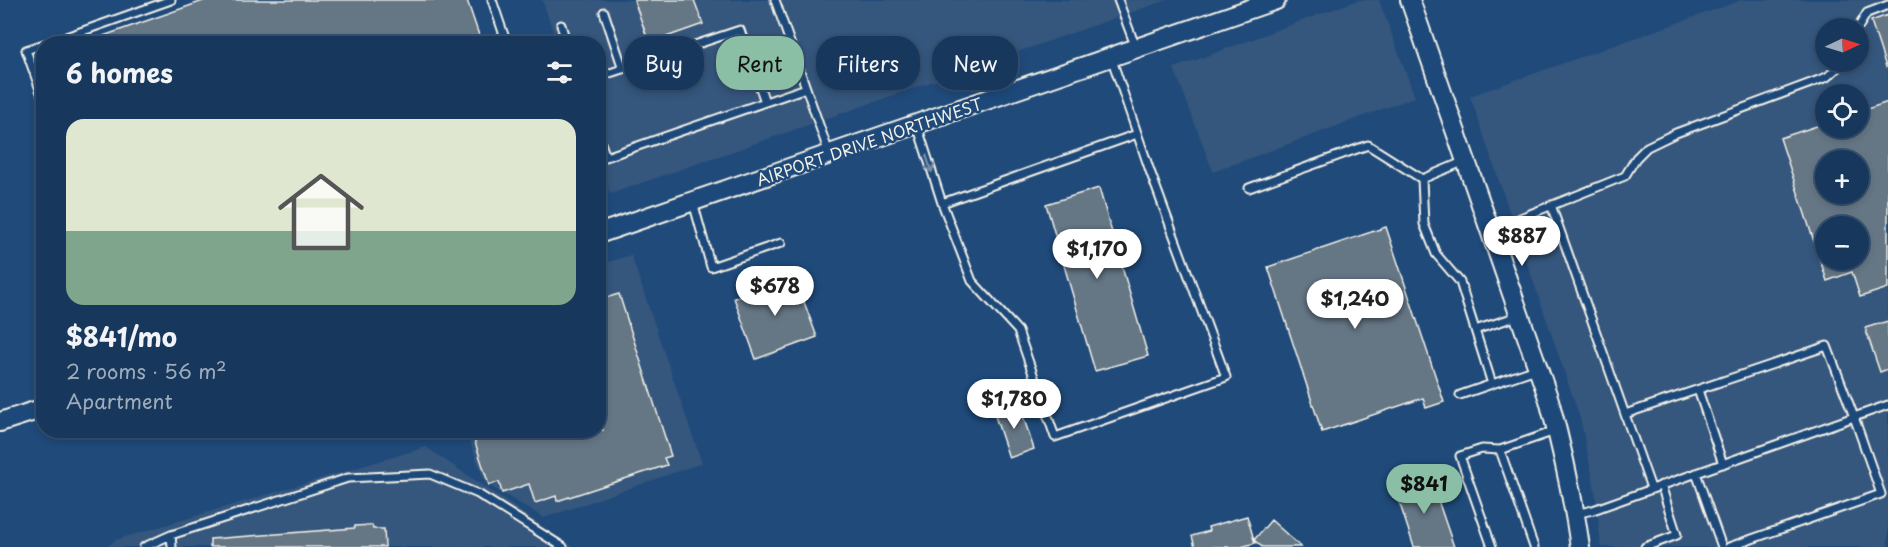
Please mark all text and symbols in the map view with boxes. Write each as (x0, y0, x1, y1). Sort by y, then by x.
north arrow (1815, 18, 1869, 72)
map controls (1815, 18, 1869, 270)
chip: Buy (624, 36, 704, 90)
chip: Rent (716, 36, 804, 90)
chip: Filters (816, 36, 920, 90)
chip: New (932, 36, 1018, 90)
text: 6 homes (66, 53, 173, 92)
icon: filters (543, 56, 576, 89)
button: locate (1815, 84, 1869, 138)
street label: AIRPORT DRIVE NORTHWEST (753, 91, 985, 191)
button: + (1815, 150, 1869, 204)
one-way arrow (925, 154, 936, 173)
icon: home (267, 158, 375, 266)
pin: $887 (1486, 216, 1558, 267)
button: − (1815, 216, 1869, 270)
text: $887 (1497, 220, 1547, 250)
pin: $1,170 (1048, 229, 1146, 280)
text: $1,170 (1067, 233, 1128, 263)
pin: $678 (739, 266, 811, 317)
text: $678 (750, 270, 800, 300)
pin: $1,240 (1306, 279, 1404, 330)
text: $1,240 (1321, 283, 1389, 313)
text: $841/mo (66, 317, 177, 356)
text: 2 rooms · 56 m² (66, 356, 227, 386)
pin: $1,780 (965, 379, 1063, 430)
text: $1,780 (981, 383, 1047, 413)
text: Apartment (66, 386, 173, 416)
pin: $841 (1388, 464, 1460, 515)
text: $841 (1400, 468, 1448, 498)

